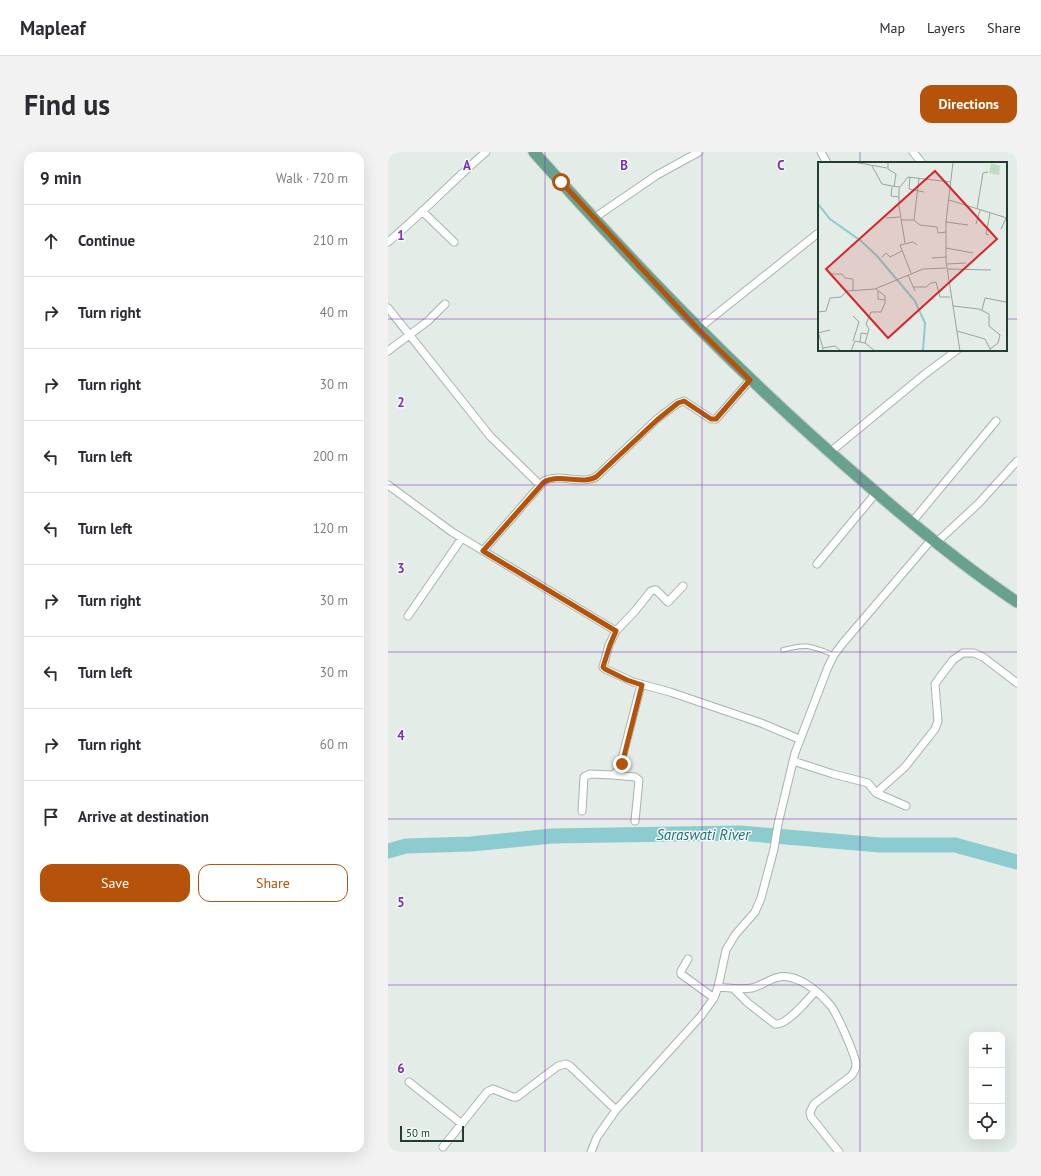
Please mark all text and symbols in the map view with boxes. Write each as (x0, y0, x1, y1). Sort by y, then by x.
text: Mapleaf (20, 16, 86, 40)
text: Map (879, 19, 905, 37)
text: Layers (927, 19, 965, 37)
text: Share (987, 19, 1021, 37)
button: Directions (920, 85, 1017, 123)
text: Find us (24, 86, 110, 123)
text: A (463, 157, 471, 174)
text: B (620, 157, 628, 174)
text: C (777, 157, 785, 174)
inset map (818, 162, 1007, 351)
text: 9 min (40, 167, 81, 189)
text: Walk · 720 m (276, 170, 348, 187)
route start (552, 173, 570, 191)
text: 1 (397, 227, 405, 244)
icon: ahead (40, 230, 62, 252)
text: Continue (78, 231, 135, 250)
text: 210 m (313, 232, 348, 249)
icon: right (40, 302, 62, 324)
text: Turn right (78, 303, 141, 322)
text: 40 m (320, 304, 348, 321)
icon: right (40, 374, 62, 396)
text: Turn right (78, 375, 141, 394)
text: 30 m (320, 376, 348, 393)
text: 2 (397, 394, 405, 411)
icon: left (40, 446, 62, 468)
text: Turn left (78, 447, 132, 466)
text: 200 m (313, 448, 348, 465)
icon: left (40, 518, 62, 540)
text: Turn left (78, 519, 132, 538)
text: 120 m (313, 520, 348, 537)
text: 3 (397, 560, 405, 577)
icon: right (40, 590, 62, 612)
text: Turn right (78, 591, 141, 610)
text: 30 m (320, 592, 348, 609)
icon: left (40, 662, 62, 684)
text: Turn left (78, 663, 132, 682)
text: 30 m (320, 664, 348, 681)
text: 4 (397, 727, 405, 744)
icon: right (40, 734, 62, 756)
text: Turn right (78, 735, 141, 754)
text: 60 m (320, 736, 348, 753)
route end (613, 755, 631, 773)
icon: arrive (40, 806, 62, 828)
text: Arrive at destination (78, 807, 209, 826)
water label: Saraswati River (656, 825, 751, 844)
button: Save (40, 864, 190, 902)
button: Share (198, 864, 348, 902)
text: 5 (397, 894, 405, 911)
map controls (969, 1032, 1005, 1140)
button: + (969, 1032, 1005, 1068)
text: 6 (397, 1060, 405, 1077)
button: − (969, 1068, 1005, 1104)
button: locate (969, 1104, 1005, 1140)
scale bar (400, 1124, 464, 1143)
text: 50 m (406, 1126, 430, 1140)

